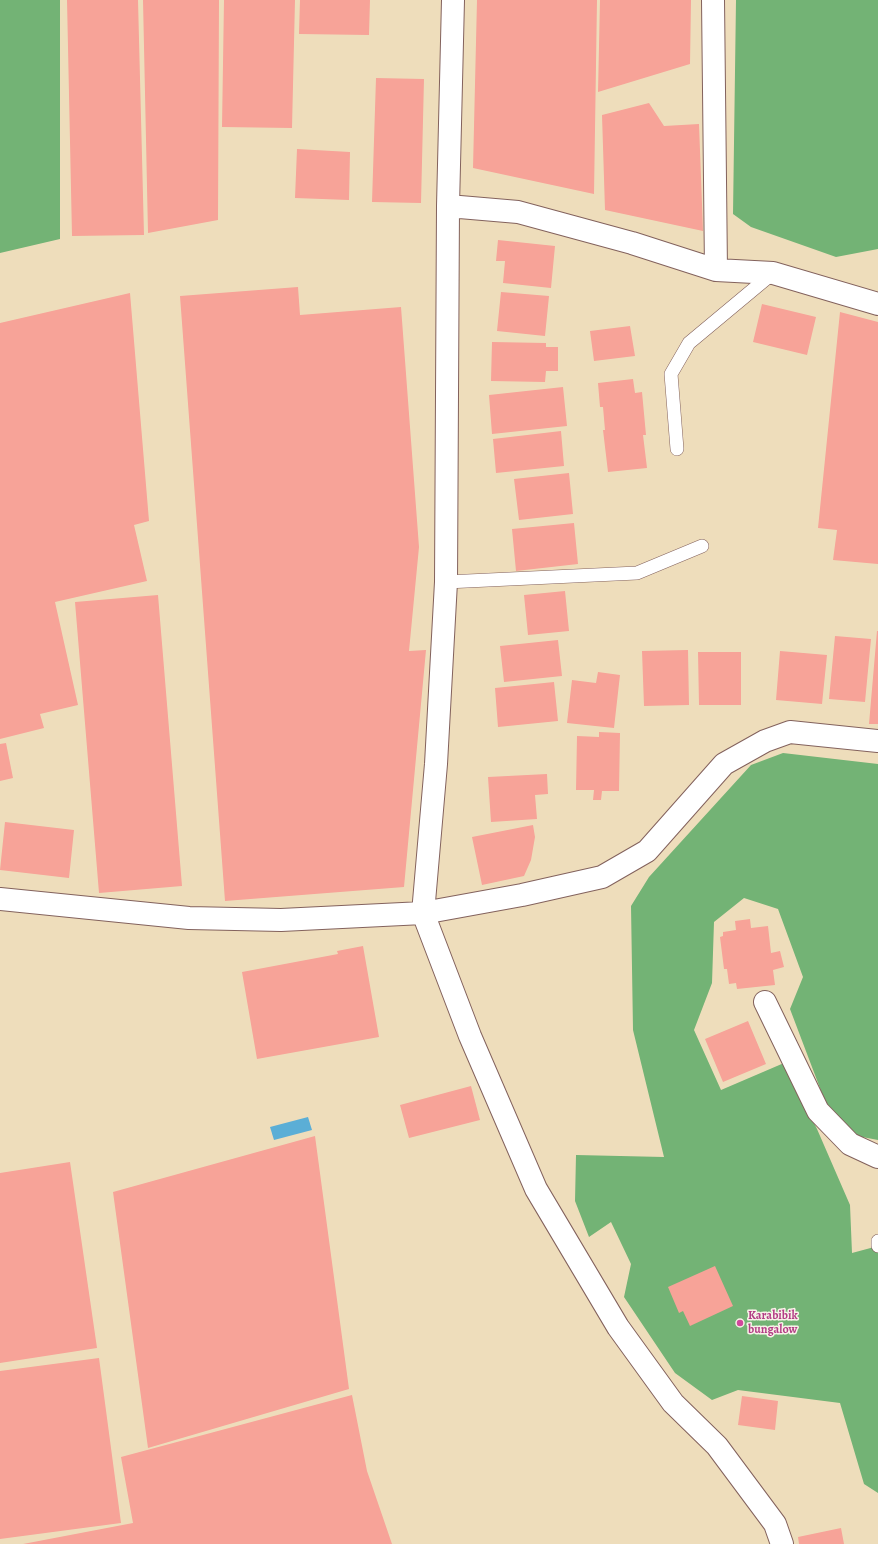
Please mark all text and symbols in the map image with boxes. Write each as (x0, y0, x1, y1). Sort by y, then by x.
place label: Karabibik bungalow (748, 1309, 798, 1337)
marker: Karabibik bungalow (735, 1318, 745, 1328)

